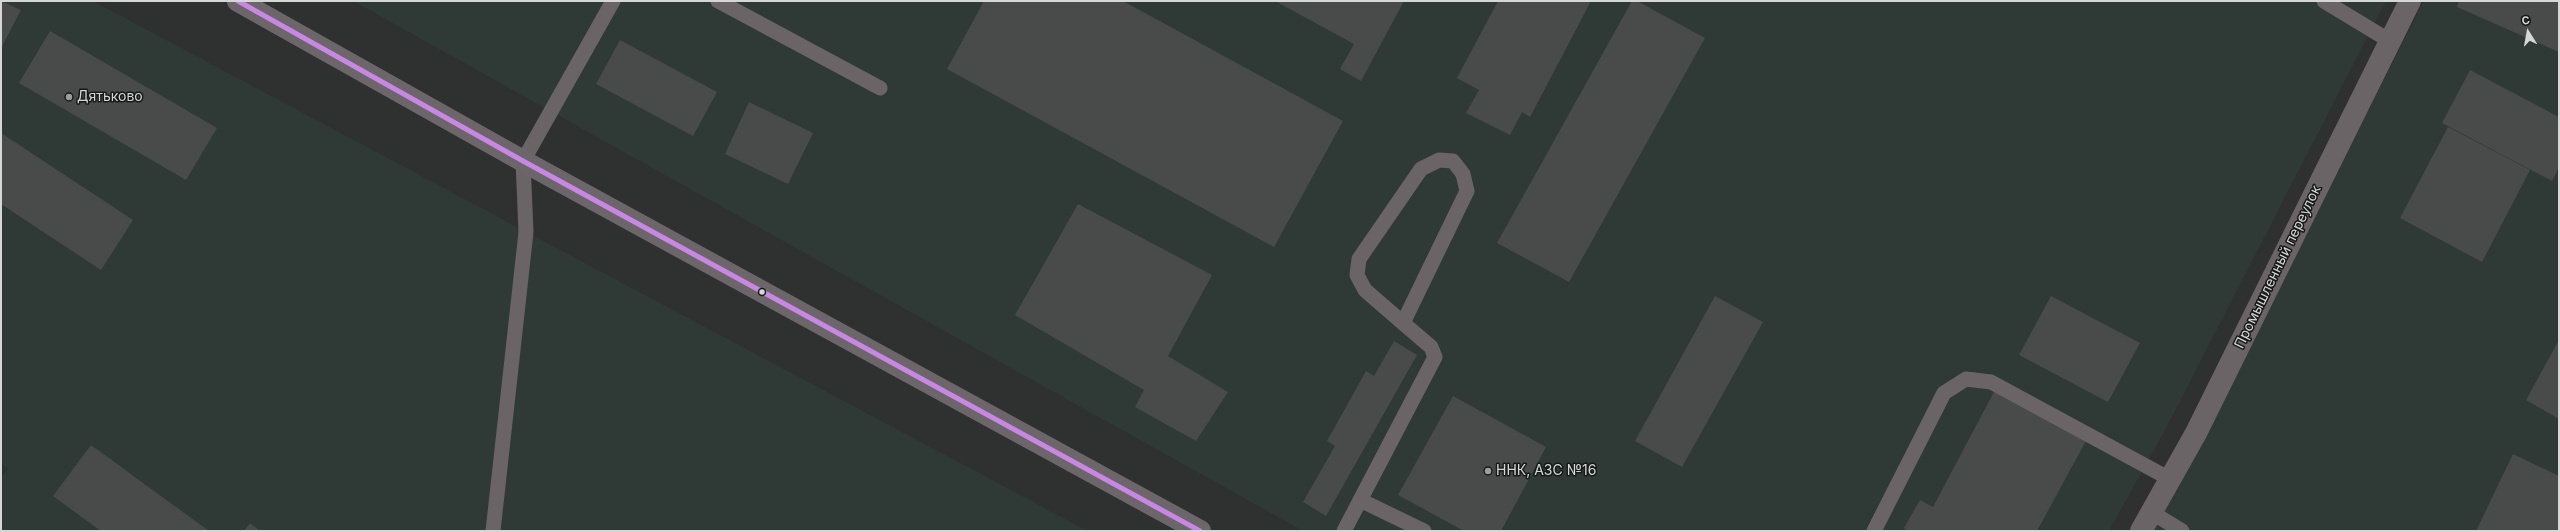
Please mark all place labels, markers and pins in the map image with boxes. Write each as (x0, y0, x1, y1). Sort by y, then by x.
place label: Дятьково (77, 89, 143, 105)
marker: Дятьково (64, 92, 74, 102)
unlabelled marker (757, 287, 767, 297)
place label: ННК, АЗС №16 (1496, 463, 1596, 479)
marker: ННК, АЗС №16 (1483, 466, 1493, 476)

